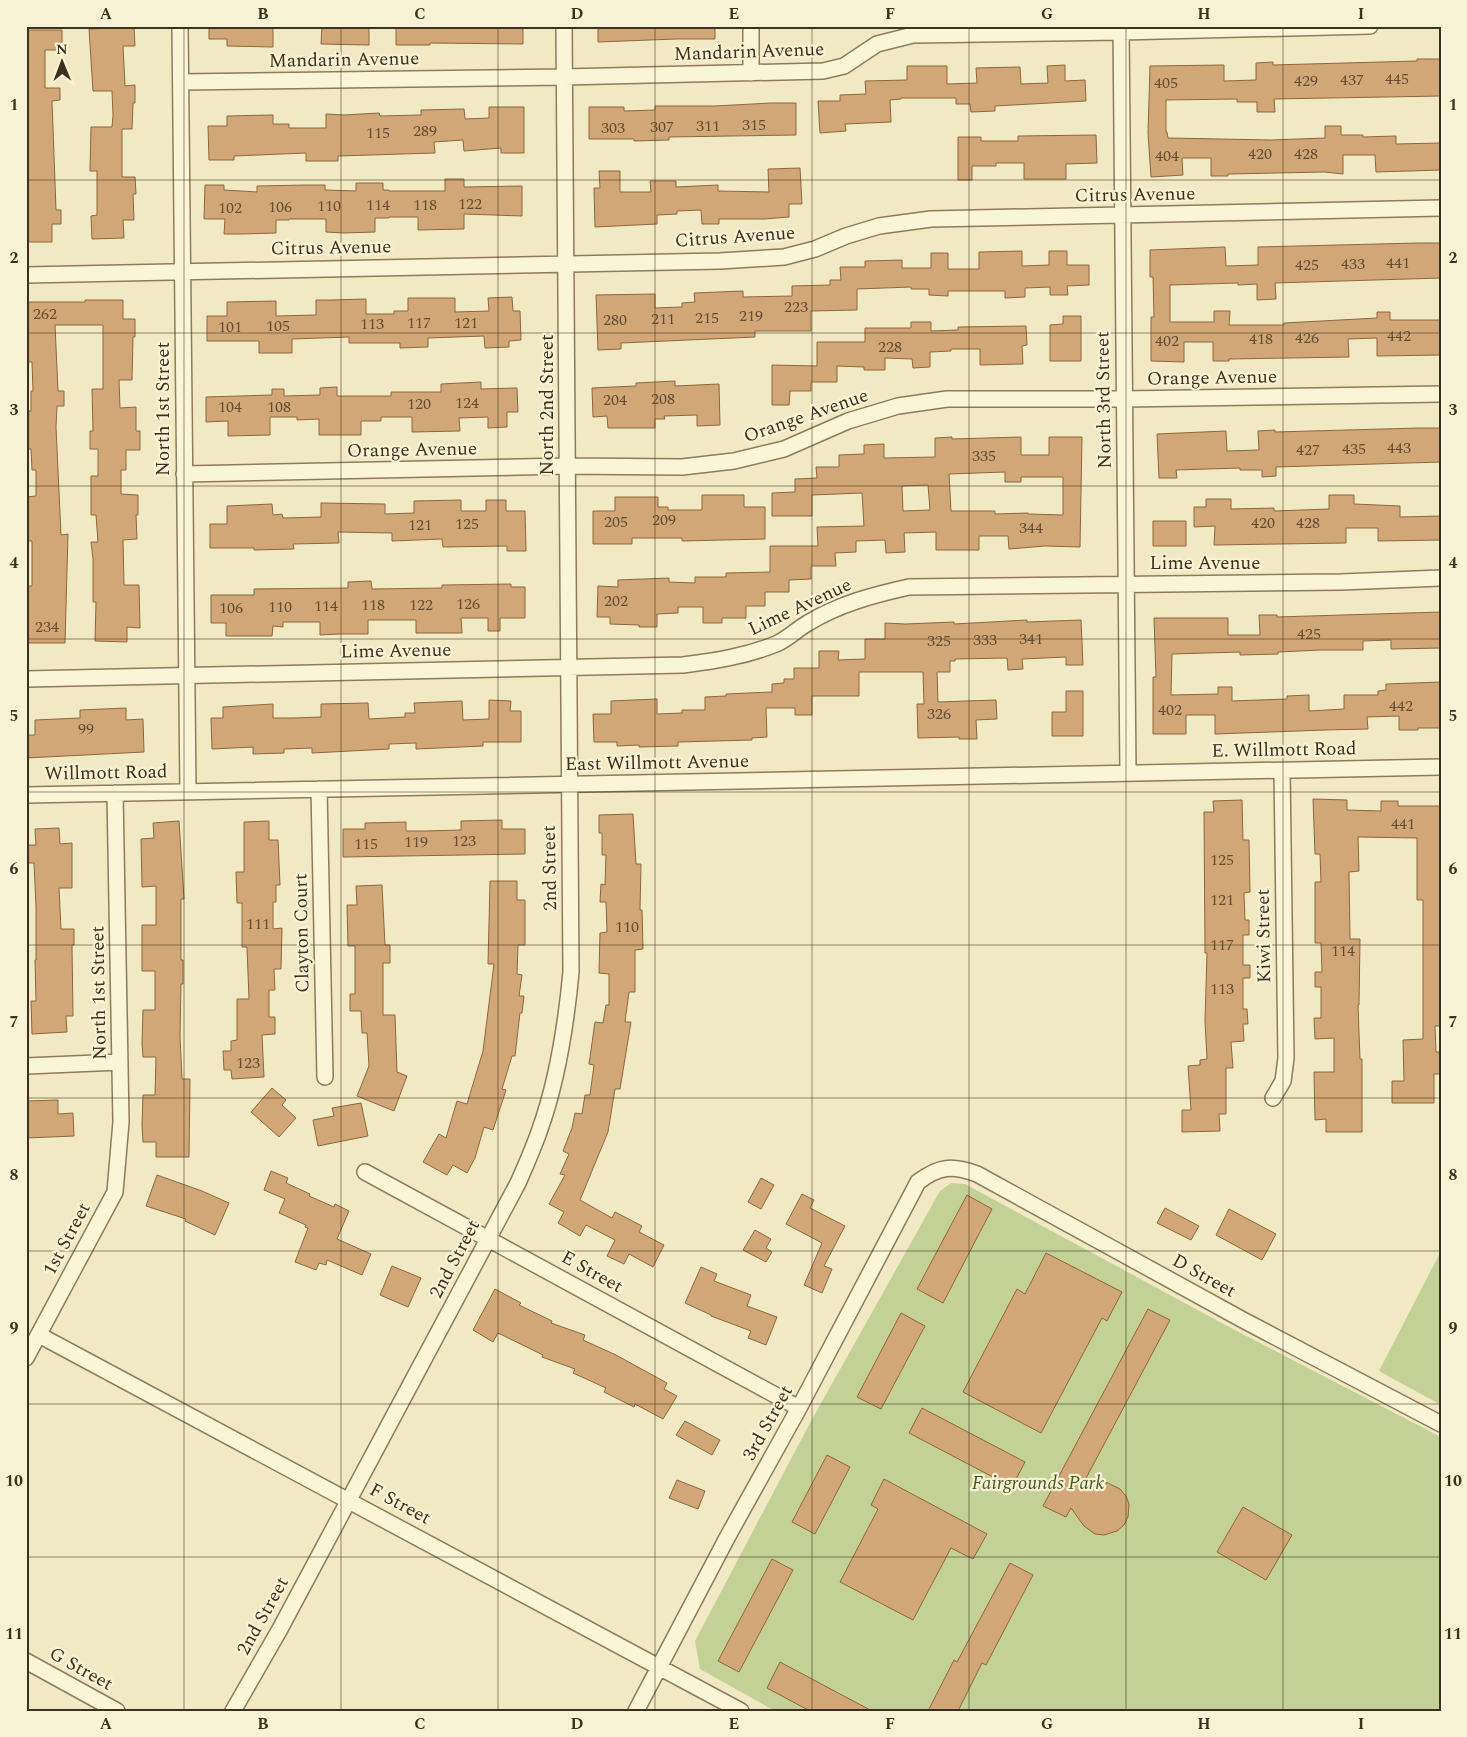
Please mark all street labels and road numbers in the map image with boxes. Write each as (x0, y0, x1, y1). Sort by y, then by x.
street label: Mandarin Avenue (673, 35, 825, 69)
street label: Mandarin Avenue (269, 44, 419, 76)
street label: Citrus Avenue (1074, 179, 1196, 211)
street label: Citrus Avenue (674, 218, 796, 256)
street label: Citrus Avenue (270, 232, 392, 264)
street label: North 3rd Street (1088, 331, 1120, 469)
street label: North 2nd Street (533, 334, 562, 476)
street label: North 1st Street (149, 342, 178, 476)
street label: Orange Avenue (1147, 362, 1277, 394)
street label: Orange Avenue (740, 381, 872, 451)
street label: Orange Avenue (347, 434, 477, 466)
street label: Lime Avenue (1150, 549, 1260, 578)
street label: Lime Avenue (744, 570, 856, 644)
street label: Lime Avenue (340, 636, 452, 666)
street label: E. Willmott Road (1211, 734, 1357, 766)
street label: East Willmott Avenue (565, 747, 749, 779)
street label: Willmott Road (44, 757, 168, 789)
street label: 2nd Street (535, 825, 565, 911)
street label: Clayton Court (286, 873, 318, 993)
street label: Kiwi Street (1249, 888, 1279, 983)
street label: North 1st Street (83, 925, 115, 1060)
street label: 1st Street (36, 1197, 98, 1281)
street label: 2nd Street (422, 1214, 488, 1304)
street label: E Street (556, 1243, 629, 1301)
street label: D Street (1167, 1247, 1242, 1306)
street label: 3rd Street (735, 1380, 801, 1466)
street label: F Street (364, 1476, 436, 1532)
street label: 2nd Street (230, 1571, 297, 1661)
street label: G Street (44, 1640, 119, 1699)

